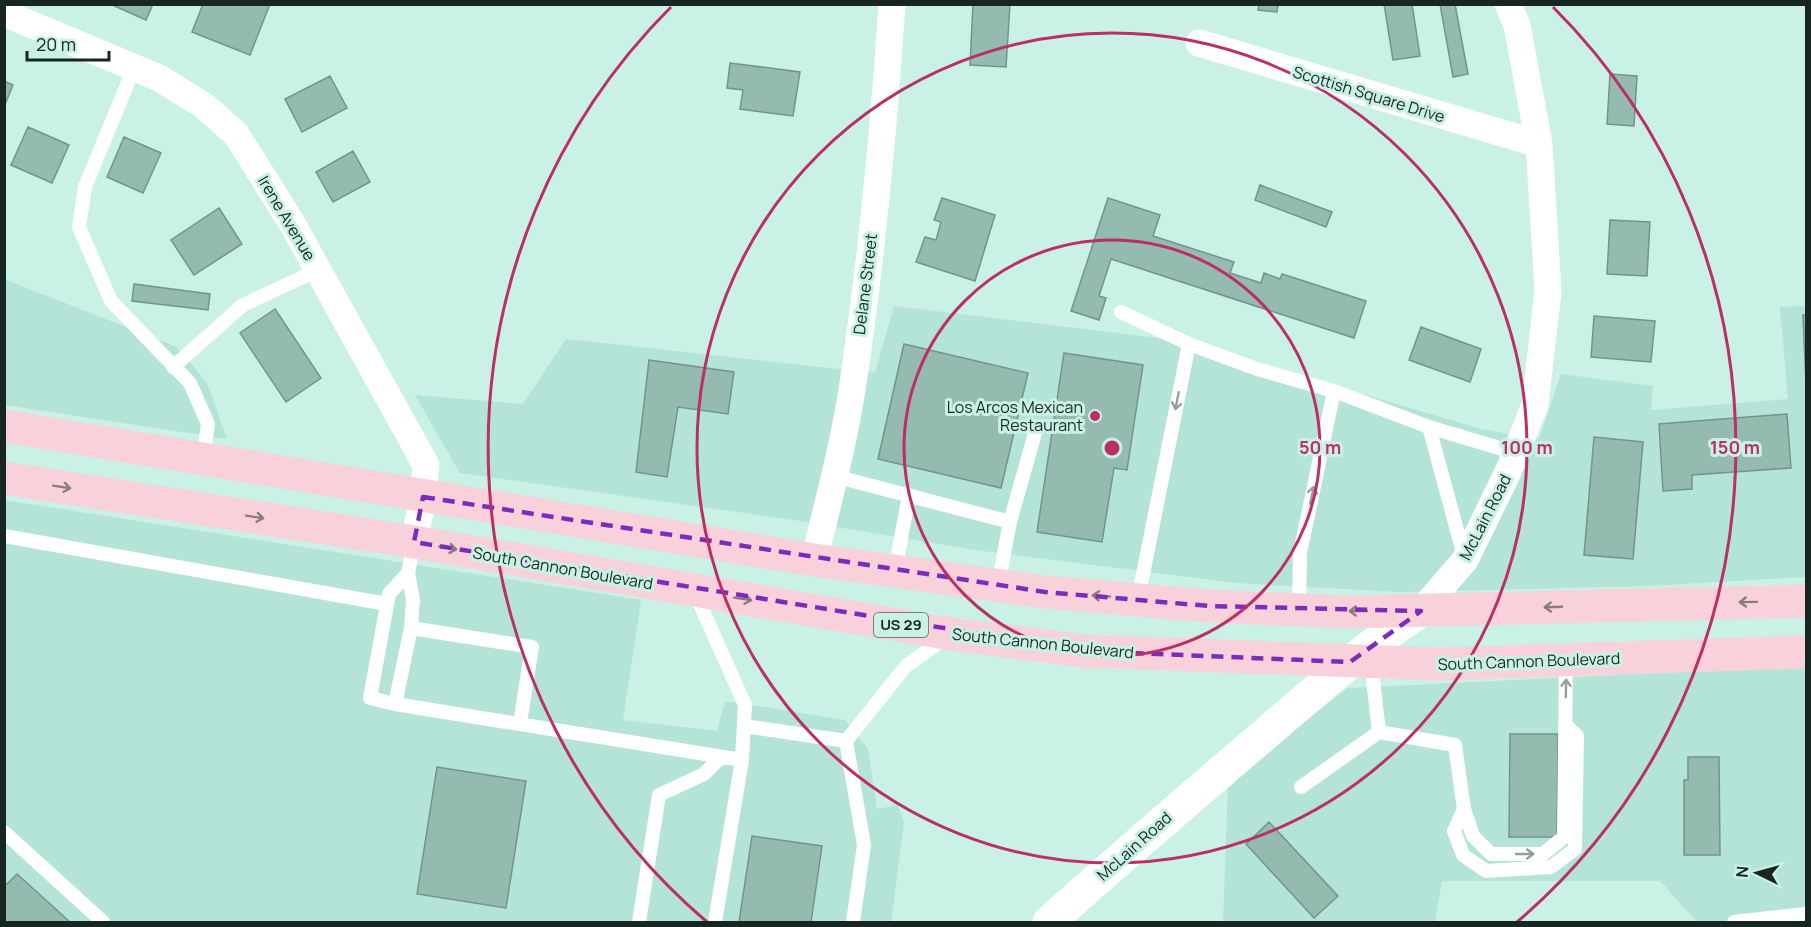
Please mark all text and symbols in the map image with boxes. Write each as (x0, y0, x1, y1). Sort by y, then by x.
scale bar (27, 24, 110, 62)
text: 20 m (36, 32, 76, 56)
street label: Scottish Square Drive (1290, 60, 1448, 128)
street label: Irene Avenue (253, 172, 321, 264)
street label: Delane Street (848, 232, 882, 336)
one-way arrow (1171, 391, 1182, 410)
place label: Los Arcos Mexican Restaurant (947, 396, 1083, 436)
marker: Los Arcos Mexican Restaurant (1088, 409, 1102, 423)
text: 50 m (1299, 435, 1341, 459)
text: 100 m (1501, 435, 1553, 459)
text: 150 m (1710, 435, 1760, 459)
centre of rings (1102, 438, 1122, 458)
street label: McLain Road (1454, 470, 1516, 564)
one-way arrow (52, 482, 72, 493)
one-way arrow (1307, 486, 1319, 505)
one-way arrow (245, 512, 264, 523)
street label: South Cannon Boulevard (471, 541, 655, 595)
one-way arrow (437, 543, 457, 554)
one-way arrow (1091, 591, 1111, 602)
one-way arrow (733, 594, 752, 605)
one-way arrow (1739, 596, 1759, 608)
one-way arrow (1544, 602, 1564, 613)
one-way arrow (1349, 605, 1369, 617)
road number: US 29 (874, 613, 928, 637)
street label: South Cannon Boulevard (951, 623, 1135, 663)
street label: South Cannon Boulevard (1437, 647, 1621, 675)
one-way arrow (1560, 678, 1571, 698)
street label: McLain Road (1092, 806, 1176, 886)
north arrow (1727, 843, 1787, 903)
one-way arrow (1514, 848, 1534, 860)
text: N (1731, 865, 1754, 878)

